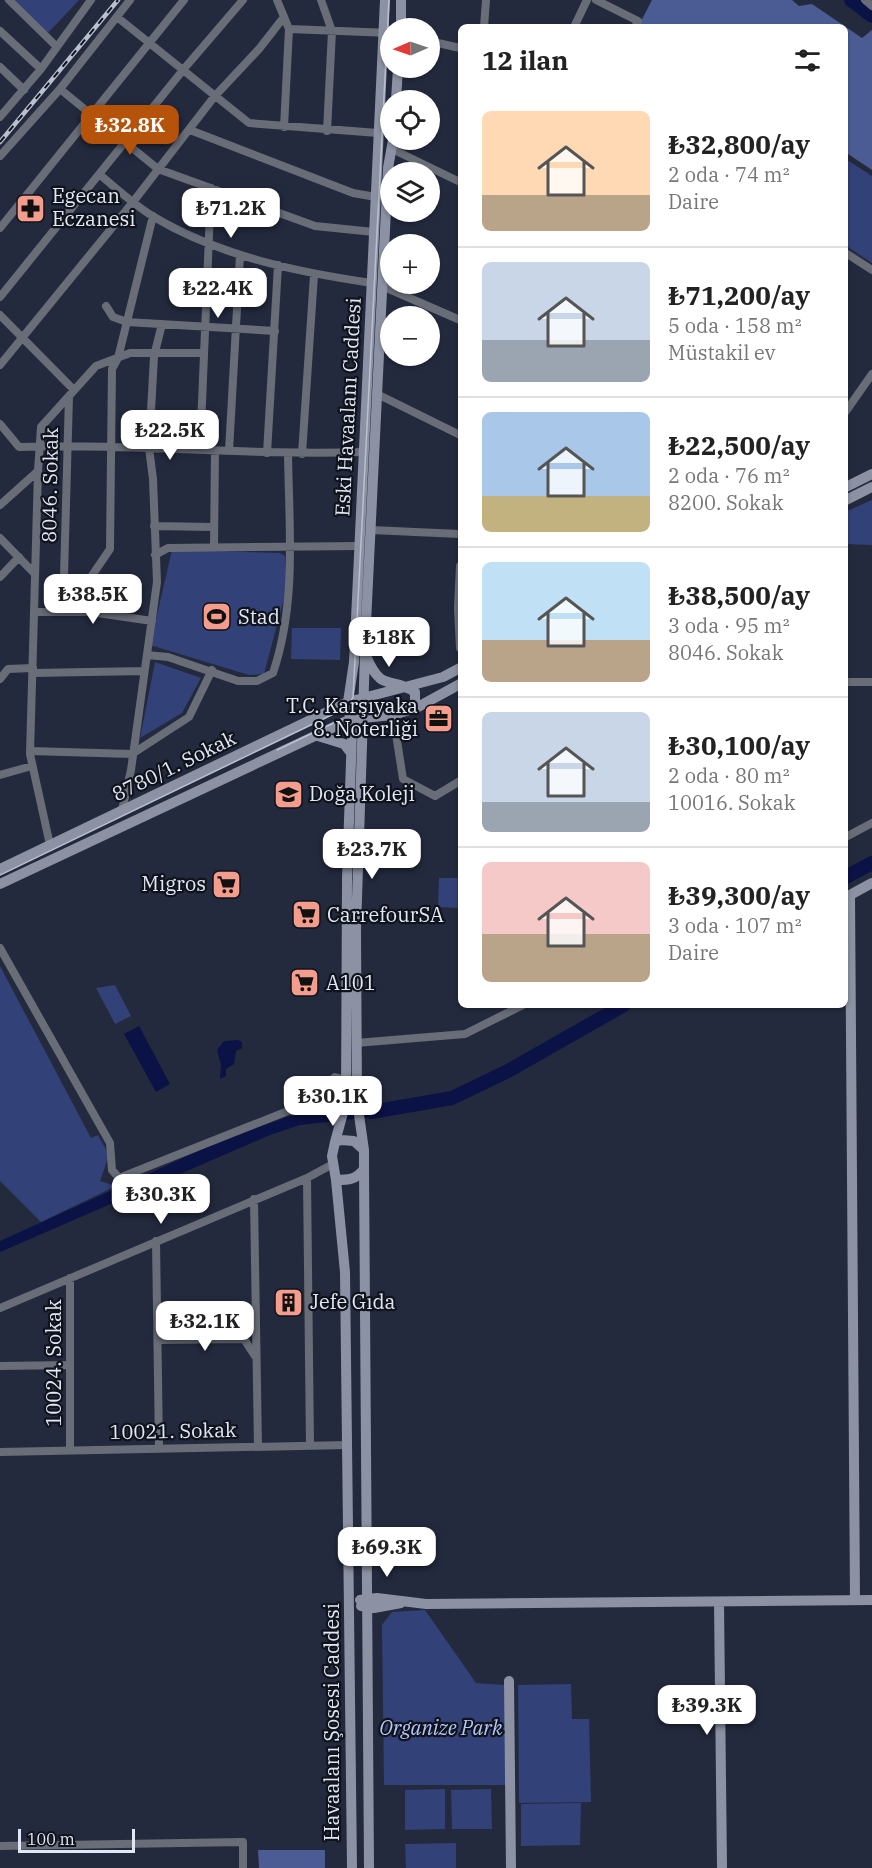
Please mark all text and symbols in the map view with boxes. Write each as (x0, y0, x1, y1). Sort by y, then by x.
north arrow (380, 18, 440, 78)
map controls (380, 18, 440, 366)
text: 12 ilan (482, 43, 568, 77)
icon: filters (791, 44, 824, 77)
button: locate (380, 90, 440, 150)
pin: ₺32.8K (81, 105, 179, 156)
text: ₺32.8K (95, 111, 165, 138)
text: ₺32,800/ay (668, 127, 810, 161)
icon: home (530, 135, 602, 207)
text: 2 oda · 74 m² (668, 161, 790, 188)
button: layers (380, 162, 440, 222)
place label: Egecan Eczanesi (52, 182, 136, 232)
pin: ₺71.2K (182, 188, 280, 239)
text: Daire (668, 188, 719, 215)
pharmacy icon: Egecan Eczanesi (15, 192, 47, 224)
text: ₺71.2K (196, 194, 266, 221)
button: + (380, 234, 440, 294)
pin: ₺22.4K (169, 268, 267, 319)
text: ₺22.4K (183, 274, 253, 301)
text: ₺71,200/ay (668, 278, 810, 312)
icon: home (530, 286, 602, 358)
street label: Eski Havaalanı Caddesi (328, 297, 367, 517)
button: − (380, 306, 440, 366)
text: 5 oda · 158 m² (668, 312, 802, 339)
text: Müstakil ev (668, 339, 775, 366)
pin: ₺22.5K (121, 410, 219, 461)
text: ₺22.5K (135, 416, 205, 443)
street label: 8046. Sokak (35, 427, 64, 543)
text: ₺22,500/ay (668, 428, 810, 462)
icon: home (530, 436, 602, 508)
text: 2 oda · 76 m² (668, 462, 790, 489)
text: 8200. Sokak (668, 489, 783, 516)
pin: ₺38.5K (44, 574, 142, 625)
text: ₺38,500/ay (668, 578, 810, 612)
text: ₺38.5K (58, 580, 128, 607)
icon: home (530, 586, 602, 658)
sports icon: Stad (201, 601, 233, 633)
place label: Stad (238, 603, 280, 630)
text: 3 oda · 95 m² (668, 612, 790, 639)
pin: ₺18K (353, 617, 425, 668)
text: ₺18K (363, 623, 415, 650)
text: 8046. Sokak (668, 639, 783, 666)
place label: T.C. Karşıyaka 8. Noterliği (286, 692, 418, 742)
office icon: T.C. Karşıyaka 8. Noterliği (423, 702, 455, 734)
street label: 8780/1. Sokak (107, 724, 240, 807)
text: ₺30,100/ay (668, 728, 810, 762)
icon: home (530, 736, 602, 808)
text: 2 oda · 80 m² (668, 762, 790, 789)
school or university icon: Doğa Koleji (272, 778, 304, 810)
place label: Doğa Koleji (309, 780, 415, 807)
text: 10016. Sokak (668, 789, 795, 816)
pin: ₺23.7K (323, 829, 421, 880)
text: ₺23.7K (337, 835, 407, 862)
supermarket icon: Migros (211, 868, 243, 900)
place label: Migros (141, 870, 206, 897)
text: ₺39,300/ay (668, 878, 810, 912)
icon: home (530, 886, 602, 958)
supermarket icon: CarrefourSA (290, 899, 322, 931)
place label: CarrefourSA (327, 901, 444, 928)
text: 3 oda · 107 m² (668, 912, 802, 939)
text: Daire (668, 939, 719, 966)
supermarket icon: A101 (289, 967, 321, 999)
place label: A101 (326, 969, 376, 996)
pin: ₺30.1K (284, 1076, 382, 1127)
text: ₺30.1K (298, 1082, 368, 1109)
pin: ₺30.3K (112, 1174, 210, 1225)
text: ₺30.3K (126, 1180, 196, 1207)
building icon: Jefe Gıda (273, 1286, 305, 1318)
place label: Jefe Gıda (310, 1288, 396, 1315)
street label: 10024. Sokak (40, 1299, 67, 1427)
pin: ₺32.1K (156, 1301, 254, 1352)
text: ₺32.1K (170, 1307, 240, 1334)
street label: 10021. Sokak (109, 1416, 237, 1445)
pin: ₺69.3K (338, 1527, 436, 1578)
text: ₺69.3K (352, 1533, 422, 1560)
street label: Havaalanı Şosesi Caddesi (318, 1603, 345, 1841)
pin: ₺39.3K (658, 1685, 756, 1736)
text: ₺39.3K (672, 1691, 742, 1718)
park label: Organize Park (379, 1714, 503, 1741)
scale bar (18, 1826, 135, 1854)
text: 100 m (27, 1829, 75, 1849)

